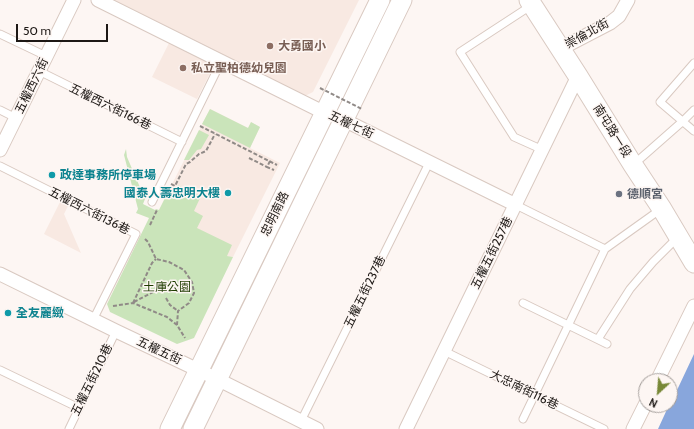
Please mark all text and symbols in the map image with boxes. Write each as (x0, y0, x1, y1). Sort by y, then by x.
scale bar (18, 16, 110, 42)
street label: 崇倫北街 (563, 16, 611, 52)
text: 50 m (23, 23, 51, 38)
place label: 大勇國小 (278, 39, 326, 53)
marker: 大勇國小 (265, 41, 275, 51)
street label: 五權西六街 (12, 56, 52, 116)
place label: 私立聖柏德幼兒園 (191, 61, 287, 75)
marker: 私立聖柏德幼兒園 (178, 63, 188, 73)
street label: 五權西六街166巷 (67, 81, 153, 133)
street label: 南屯路一段 (590, 102, 634, 160)
street label: 五權七街 (326, 108, 376, 142)
place label: 政達事務所停車場 (60, 168, 156, 182)
marker: 政達事務所停車場 (47, 170, 57, 180)
street label: 五權西六街136巷 (46, 184, 132, 238)
place label: 國泰人壽忠明大樓 (124, 186, 220, 200)
place label: 德順宮 (627, 187, 663, 201)
marker: 國泰人壽忠明大樓 (223, 188, 233, 198)
street label: 忠明南路 (258, 189, 292, 239)
marker: 德順宮 (614, 189, 624, 199)
street label: 五權五街257巷 (468, 214, 516, 292)
street label: 五權五街237巷 (341, 253, 389, 331)
park label: 土庫公園 (143, 280, 191, 294)
place label: 全友麗緻 (16, 306, 64, 320)
marker: 全友麗緻 (3, 308, 13, 318)
street label: 五權五街 (134, 334, 184, 368)
street label: 五權五街210巷 (68, 342, 116, 418)
street label: 大忠南街116巷 (487, 367, 561, 413)
north arrow (638, 373, 678, 413)
text: N (647, 395, 660, 411)

